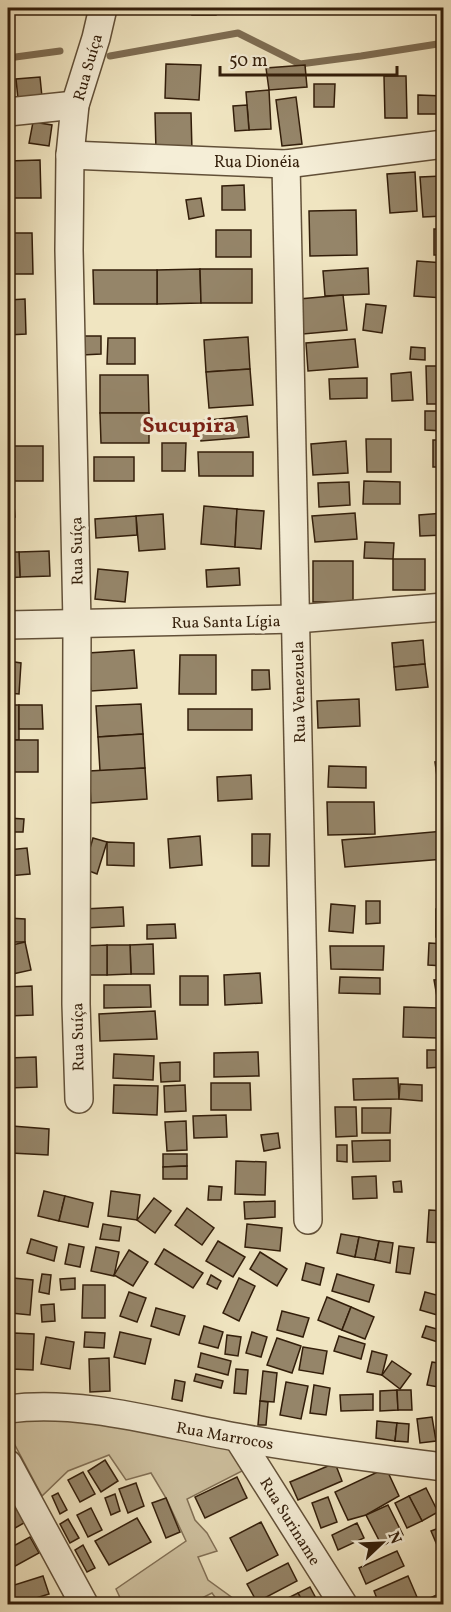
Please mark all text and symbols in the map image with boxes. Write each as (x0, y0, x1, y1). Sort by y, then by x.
street label: Rua Suíça (69, 31, 109, 104)
scale bar (220, 39, 397, 77)
text: 50 m (229, 49, 268, 74)
street label: Rua Dionéia (214, 152, 300, 174)
district label: Sucupira (142, 411, 236, 442)
street label: Rua Suíça (66, 516, 90, 586)
street label: Rua Santa Lígia (171, 611, 281, 635)
street label: Rua Venezuela (288, 641, 312, 743)
street label: Rua Suíça (67, 1002, 91, 1072)
street label: Rua Marrocos (174, 1418, 275, 1456)
street label: Rua Suriname (254, 1474, 325, 1570)
north arrow (352, 1513, 412, 1573)
text: N (382, 1528, 407, 1548)

